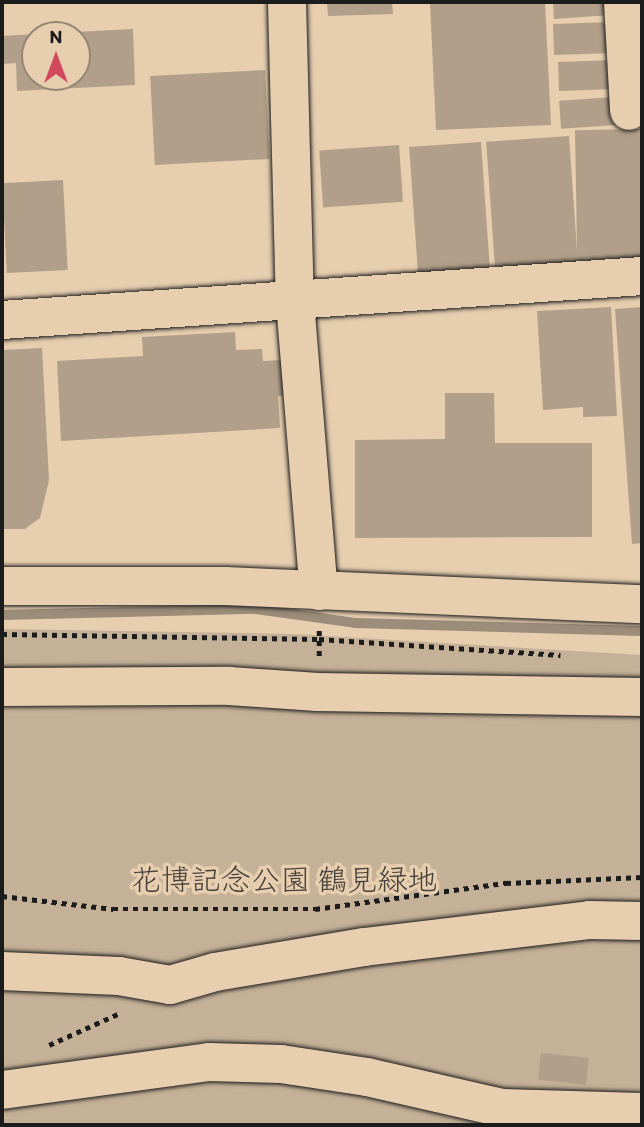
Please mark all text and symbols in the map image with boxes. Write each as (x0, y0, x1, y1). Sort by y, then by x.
north arrow (21, 21, 91, 91)
text: N (50, 25, 62, 48)
park label: 花博記念公園 鶴見緑地 (131, 862, 437, 898)

